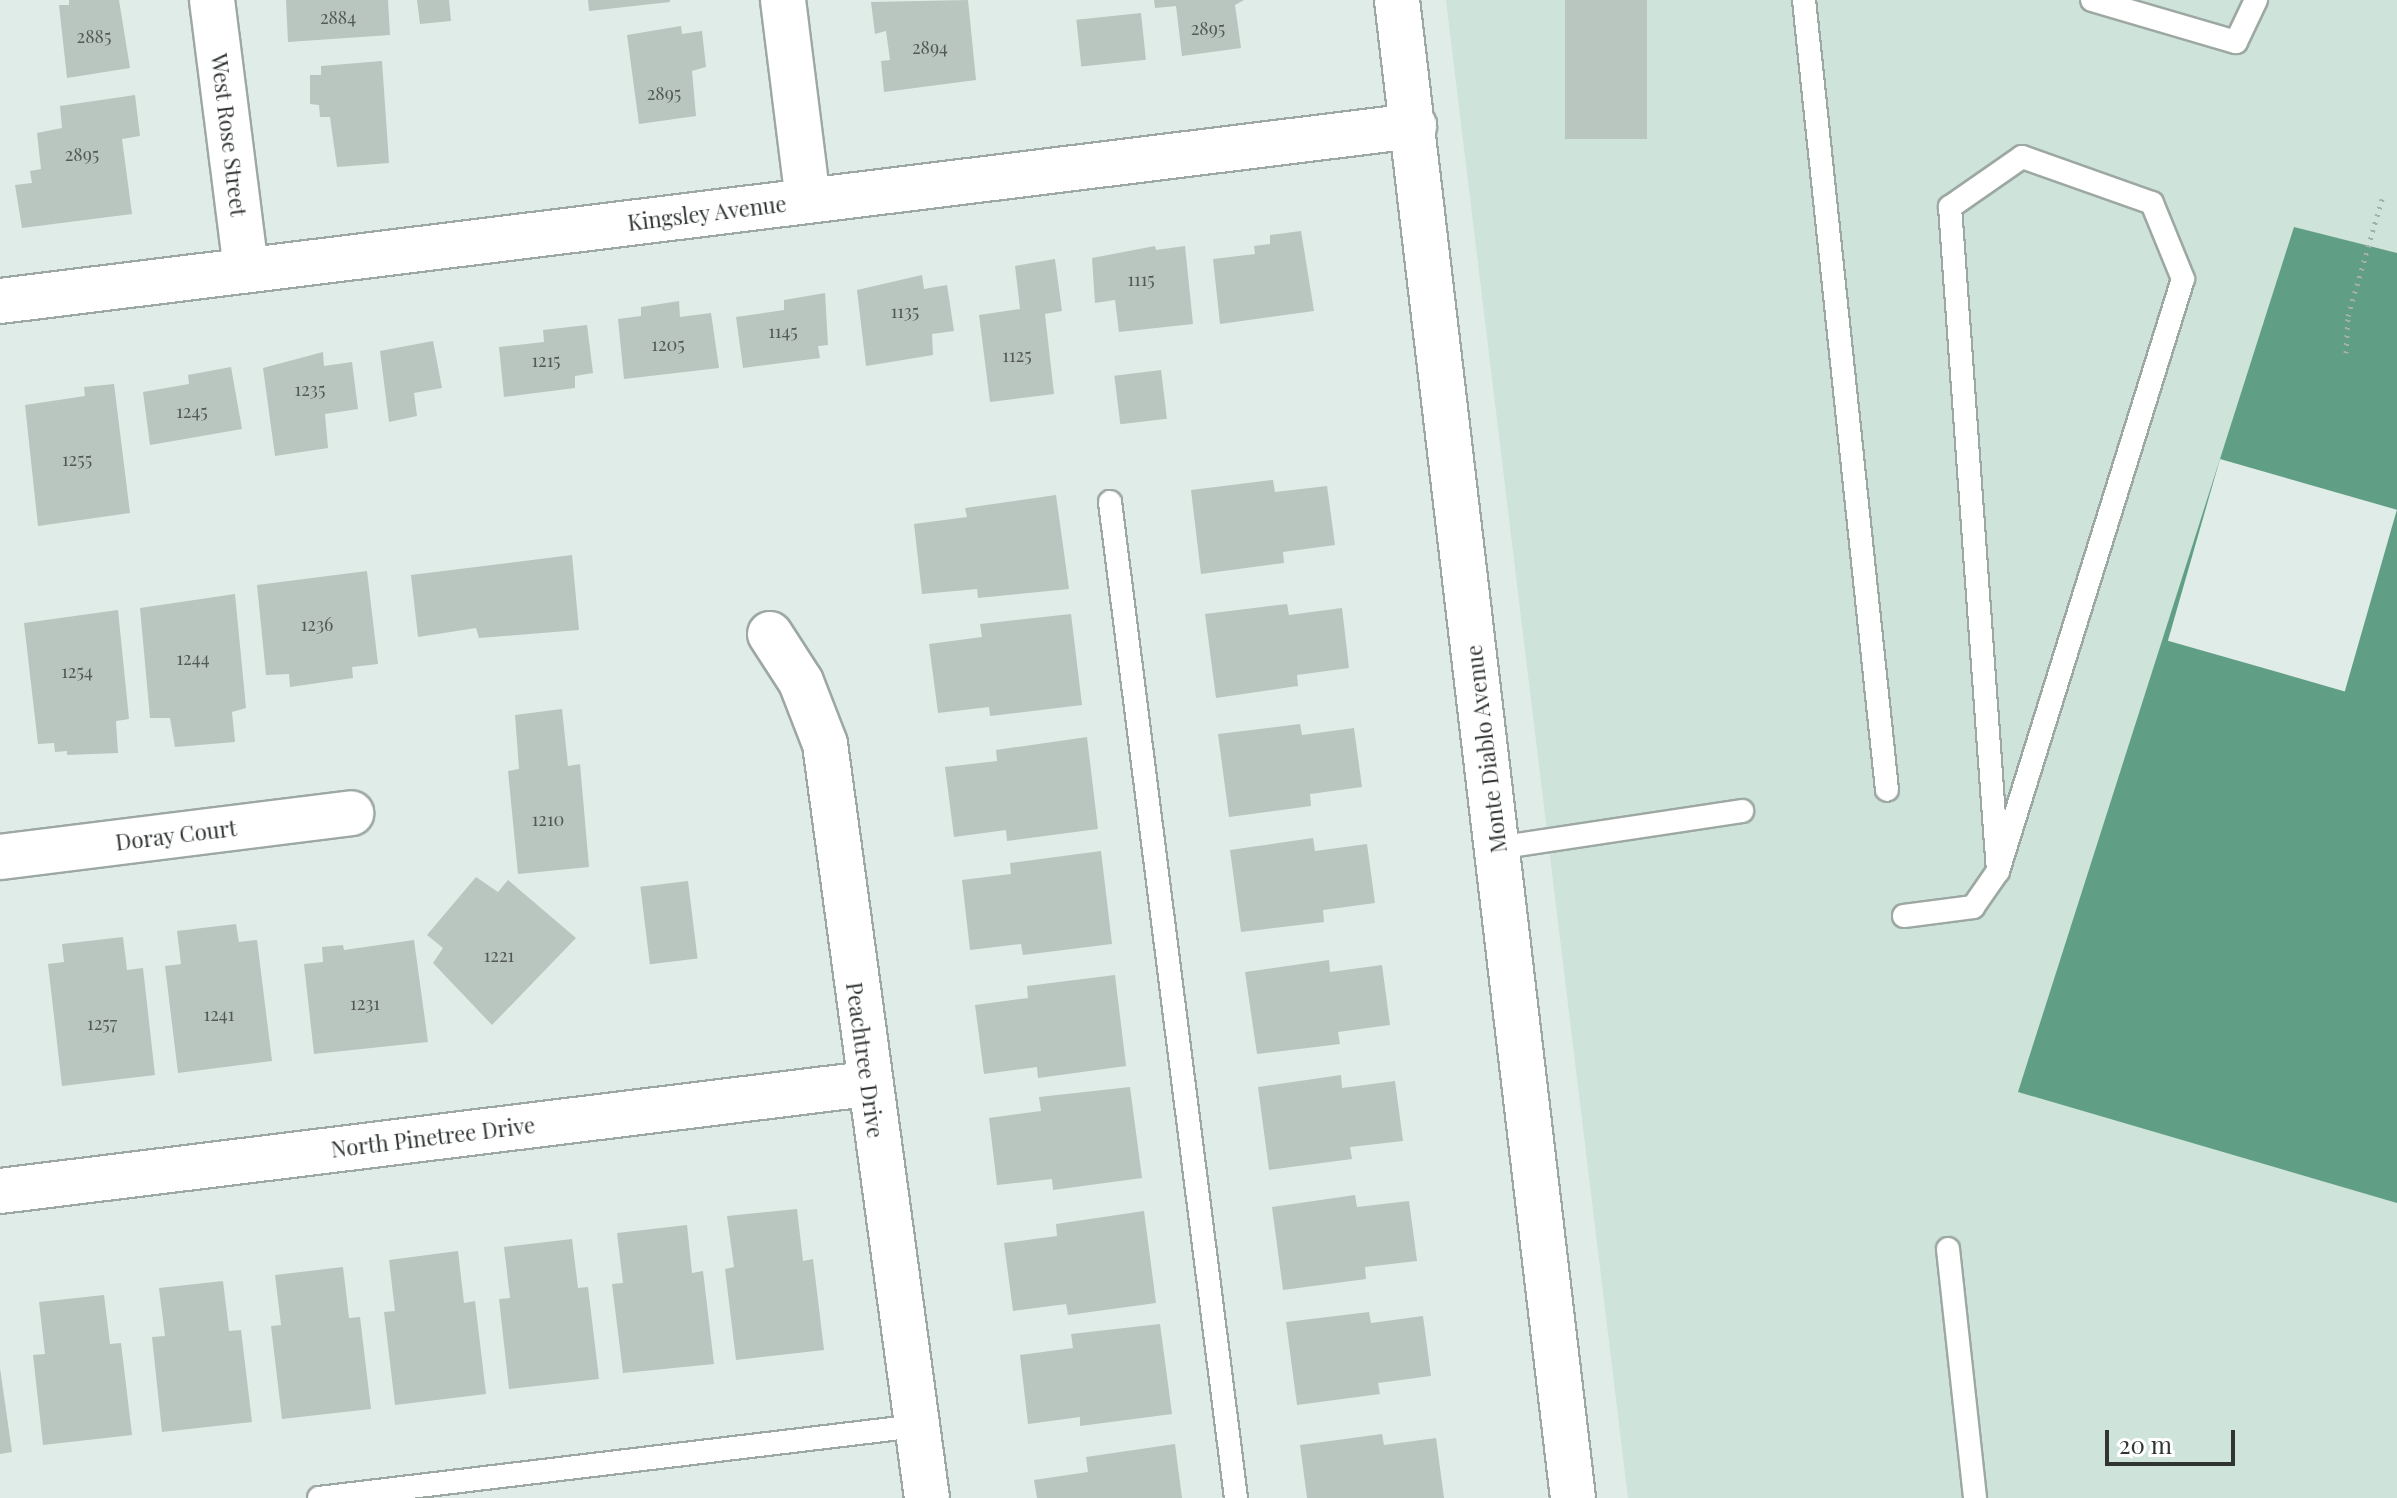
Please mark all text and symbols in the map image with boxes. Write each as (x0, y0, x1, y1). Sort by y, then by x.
house number: 2884 (320, 6, 356, 28)
house number: 2895 (1191, 17, 1225, 39)
house number: 2885 (77, 25, 111, 47)
house number: 2894 (912, 36, 948, 58)
street label: West Rose Street (206, 52, 252, 218)
house number: 2895 (647, 82, 681, 104)
house number: 2895 (65, 143, 99, 165)
street label: Kingsley Avenue (625, 190, 789, 236)
house number: 1115 (1127, 268, 1155, 290)
house number: 1135 (891, 300, 919, 322)
house number: 1145 (768, 320, 798, 342)
house number: 1205 (651, 333, 685, 355)
house number: 1125 (1002, 344, 1032, 366)
house number: 1215 (531, 349, 561, 371)
house number: 1235 (295, 378, 325, 400)
house number: 1245 (176, 400, 208, 422)
house number: 1255 (62, 448, 92, 470)
house number: 1236 (301, 613, 333, 635)
street label: Monte Diablo Avenue (1460, 643, 1512, 855)
house number: 1244 (176, 647, 210, 669)
house number: 1254 (61, 660, 93, 682)
house number: 1210 (532, 808, 564, 830)
street label: Doray Court (114, 814, 238, 856)
house number: 1221 (484, 944, 514, 966)
street label: Peachtree Drive (841, 980, 889, 1140)
house number: 1231 (350, 992, 380, 1014)
house number: 1241 (204, 1003, 234, 1025)
house number: 1257 (87, 1012, 117, 1034)
street label: North Pinetree Drive (329, 1111, 537, 1163)
scale bar (2109, 1414, 2239, 1464)
text: 20 m (2119, 1428, 2172, 1460)

